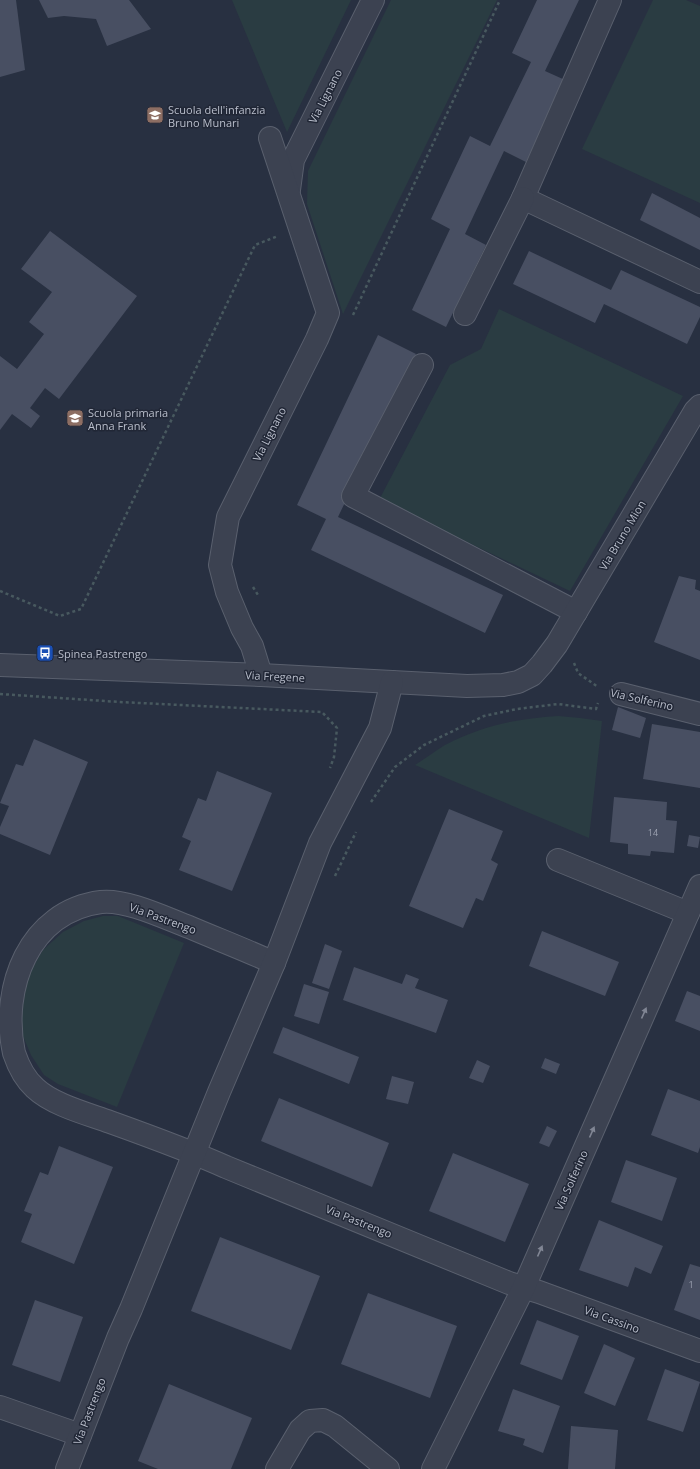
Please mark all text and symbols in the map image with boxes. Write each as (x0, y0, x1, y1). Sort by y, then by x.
street label: Via Lignano (305, 66, 345, 126)
place label: Scuola dell'infanzia Bruno Munari (168, 102, 265, 130)
school or university icon: Scuola dell'infanzia Bruno Munari (145, 105, 165, 125)
street label: Via Lignano (249, 404, 289, 464)
place label: Scuola primaria Anna Frank (88, 405, 168, 433)
school or university icon: Scuola primaria Anna Frank (65, 408, 85, 428)
street label: Via Bruno Mion (595, 497, 649, 573)
bus stop icon: Spinea Pastrengo (35, 643, 55, 663)
place label: Spinea Pastrengo (58, 646, 148, 661)
street label: Via Fregene (245, 667, 305, 685)
street label: Via Solferino (609, 684, 675, 714)
house number: 14 (648, 826, 658, 839)
street label: Via Pastrengo (127, 899, 199, 937)
one-way arrow (641, 1008, 647, 1019)
one-way arrow (589, 1127, 595, 1138)
street label: Via Solferino (551, 1147, 591, 1212)
street label: Via Pastrengo (324, 1201, 395, 1241)
one-way arrow (537, 1246, 543, 1257)
house number: 1 (688, 1278, 694, 1291)
street label: Via Cassino (582, 1302, 642, 1336)
street label: Via Pastrengo (69, 1375, 109, 1446)

